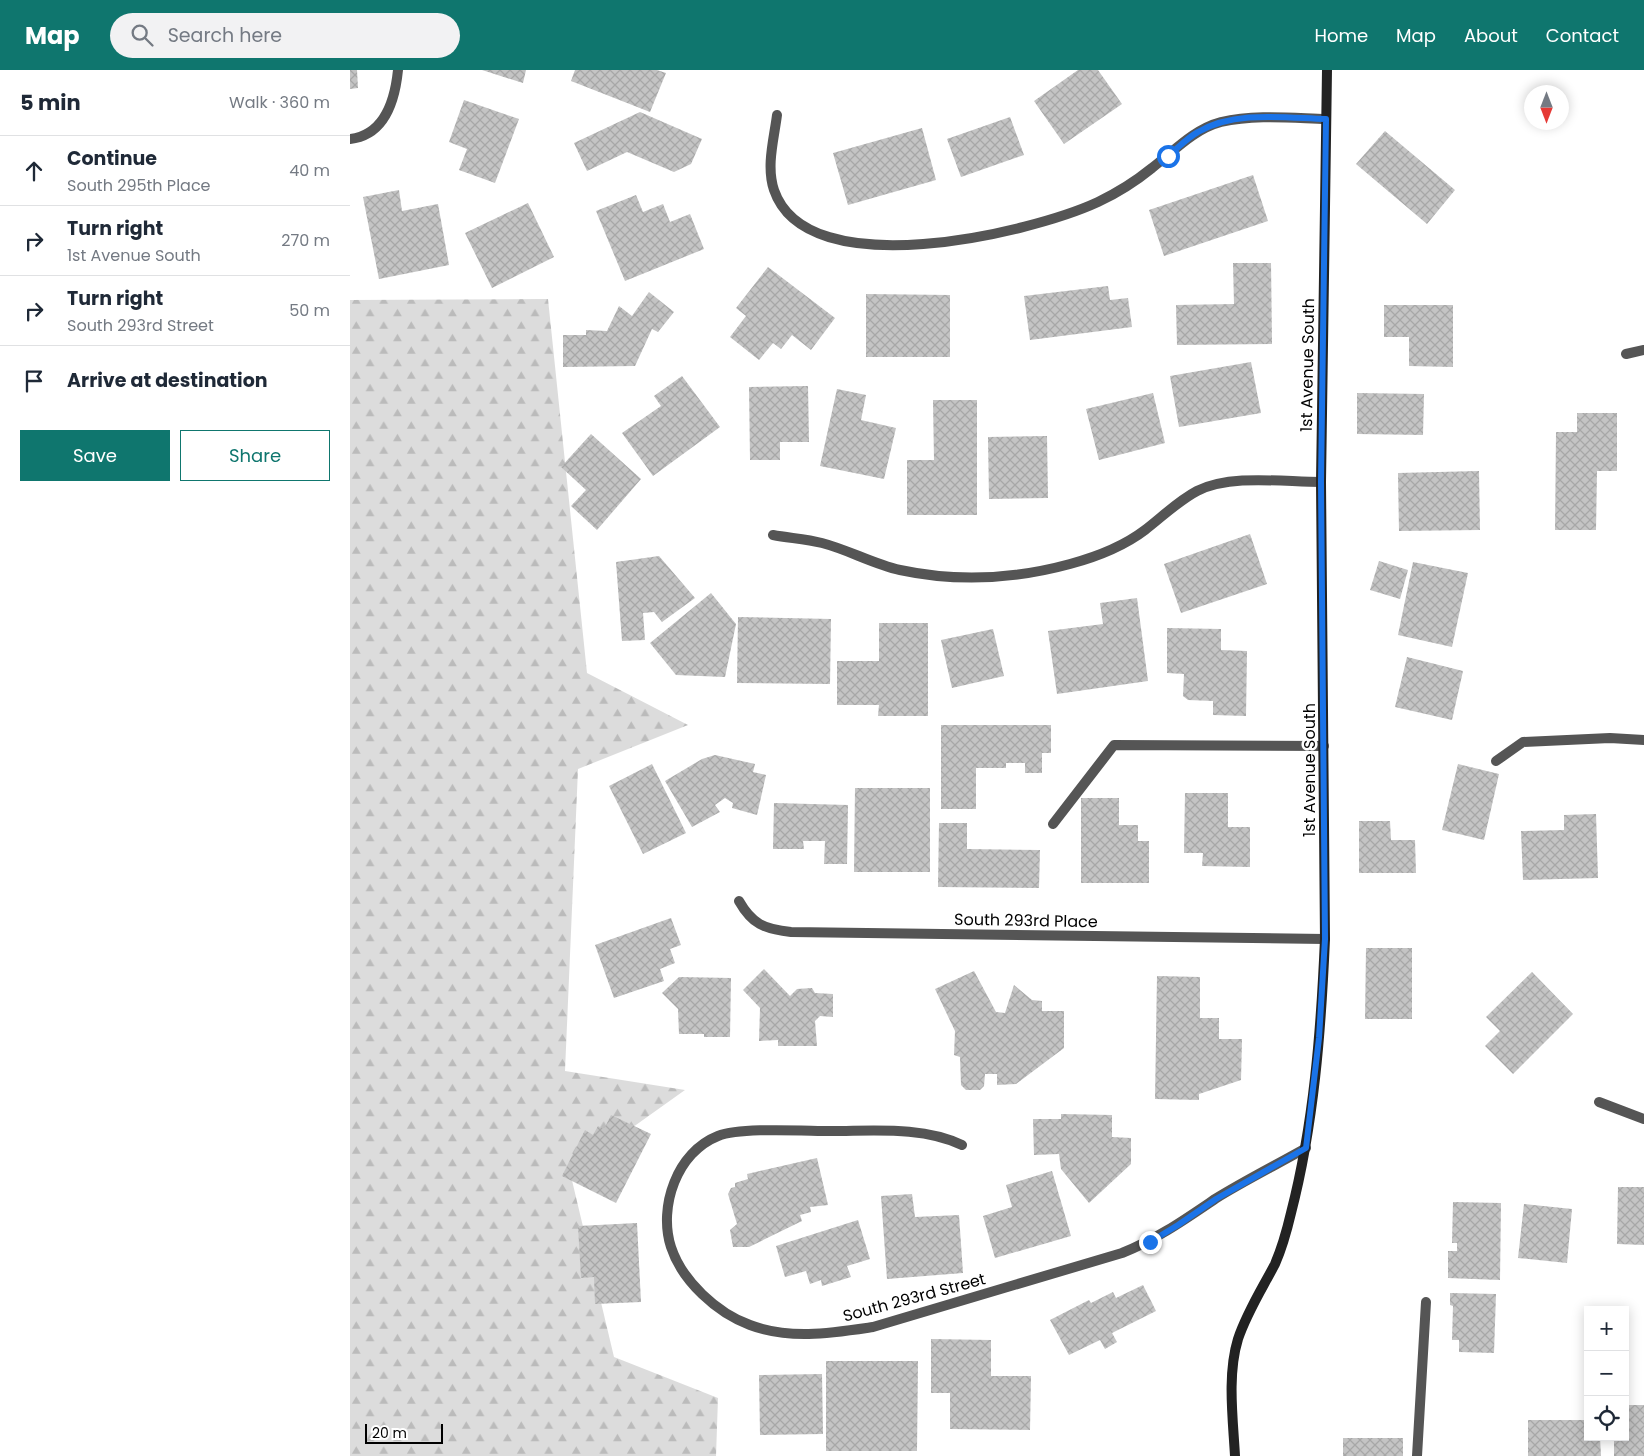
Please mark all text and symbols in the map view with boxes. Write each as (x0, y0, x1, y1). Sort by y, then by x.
search box (110, 13, 460, 58)
text: Map (25, 19, 80, 52)
icon: search (128, 21, 156, 49)
text: Search here (168, 22, 282, 49)
text: Home (1314, 23, 1368, 48)
text: Map (1396, 23, 1436, 48)
text: About (1464, 23, 1518, 48)
text: Contact (1546, 23, 1619, 48)
north arrow (1524, 85, 1569, 130)
text: 5 min (20, 88, 81, 117)
text: Walk · 360 m (229, 91, 330, 114)
text: Continue (67, 145, 157, 172)
route start (1157, 145, 1180, 168)
icon: ahead (20, 157, 48, 185)
text: 40 m (289, 159, 330, 182)
text: South 295th Place (67, 174, 211, 197)
text: Turn right (67, 215, 163, 242)
icon: right (20, 227, 48, 255)
text: 270 m (281, 229, 330, 252)
text: 1st Avenue South (67, 244, 201, 267)
text: Turn right (67, 285, 163, 312)
icon: right (20, 297, 48, 325)
street label: 1st Avenue South (1295, 298, 1320, 432)
text: 50 m (289, 299, 330, 322)
text: South 293rd Street (67, 314, 214, 337)
icon: arrive (20, 367, 48, 395)
text: Arrive at destination (67, 367, 268, 394)
button: Save (20, 430, 170, 481)
button: Share (180, 430, 330, 481)
street label: 1st Avenue South (1298, 703, 1321, 837)
street label: South 293rd Place (954, 908, 1098, 933)
route end (1139, 1231, 1162, 1254)
street label: South 293rd Street (840, 1267, 988, 1328)
map controls (1584, 1306, 1629, 1441)
button: + (1584, 1306, 1629, 1351)
button: − (1584, 1351, 1629, 1396)
button: locate (1584, 1396, 1629, 1441)
scale bar (365, 1421, 442, 1444)
text: 20 m (372, 1423, 407, 1443)

